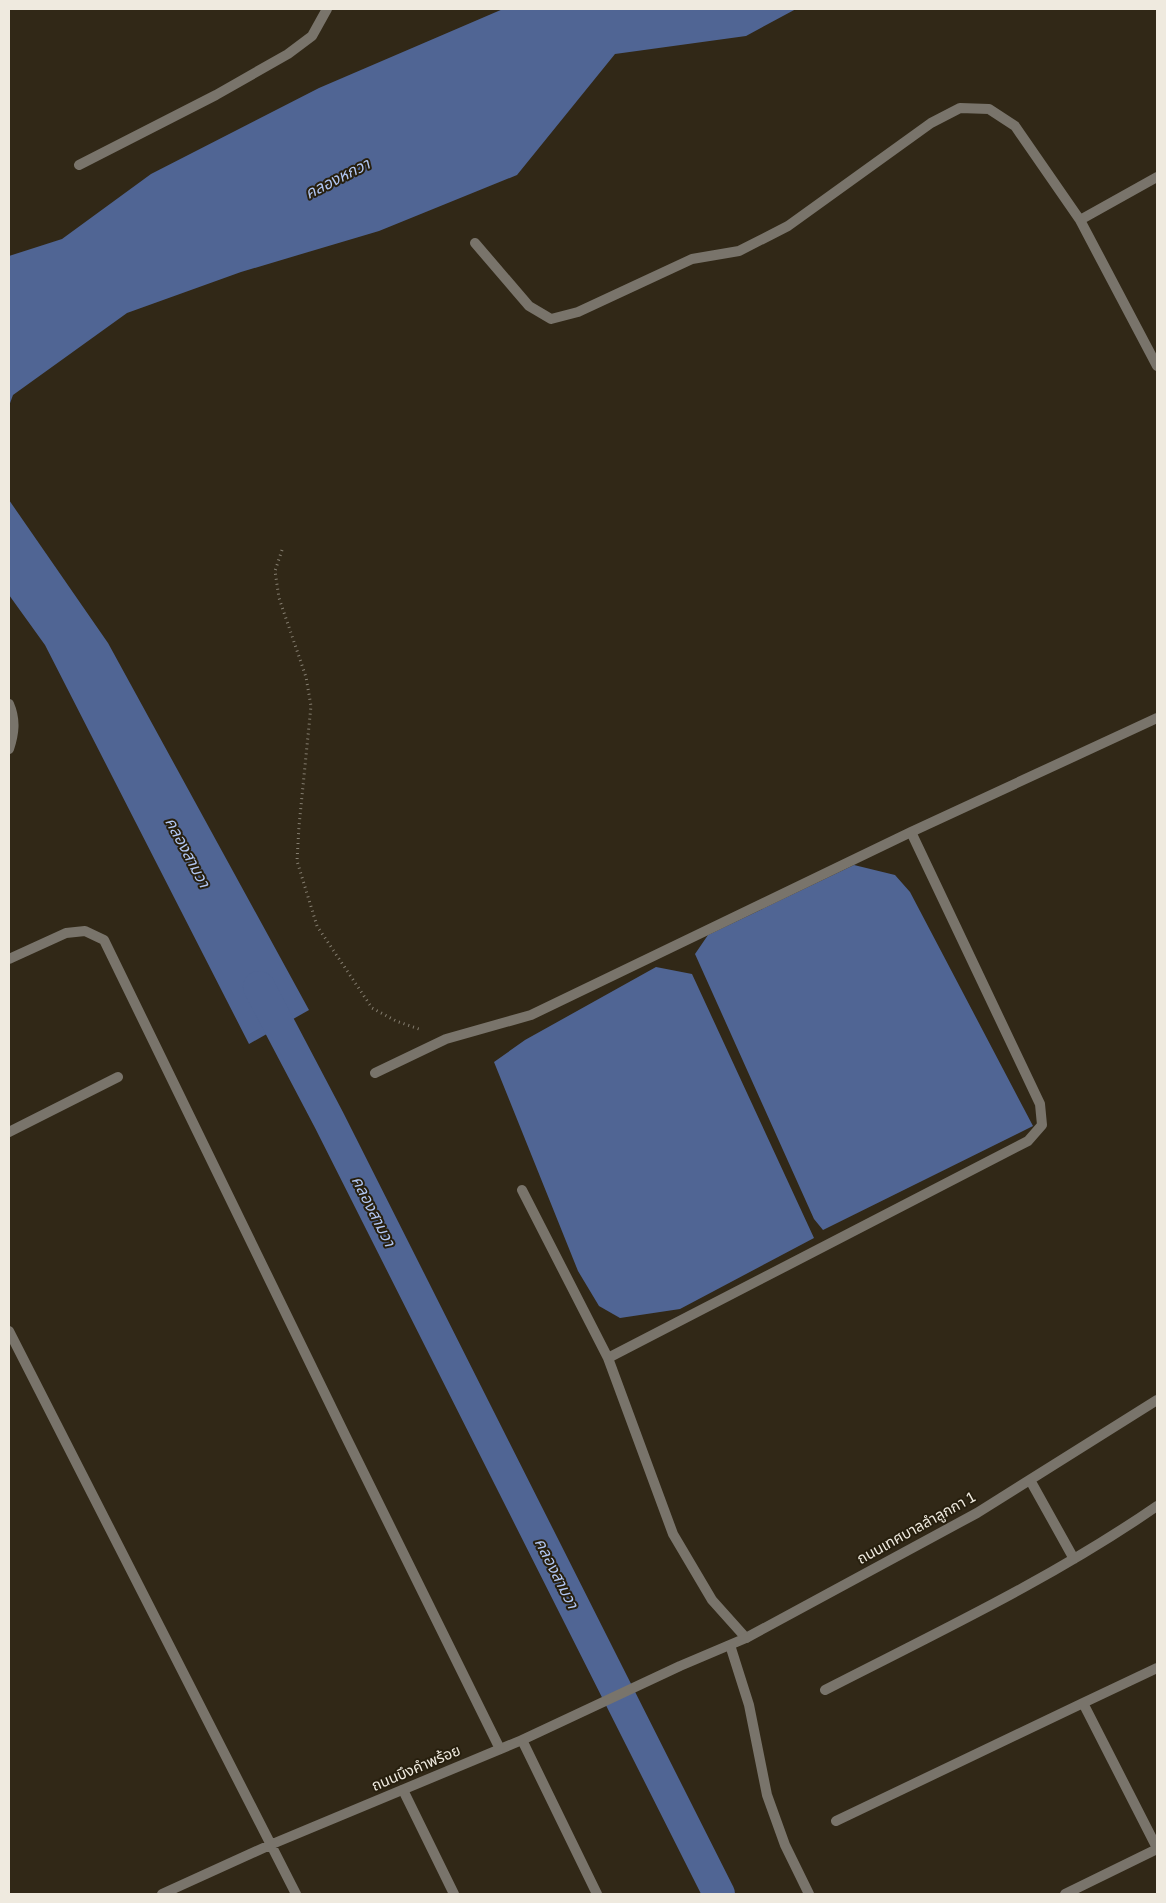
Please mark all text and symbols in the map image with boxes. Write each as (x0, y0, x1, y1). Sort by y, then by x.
water label: คลองหกวา (301, 152, 374, 203)
water label: คลองสามวา (161, 813, 216, 892)
water label: คลองสามวา (348, 1172, 401, 1251)
street label: ถนนเทศบาลลำลูกกา 1 (853, 1487, 978, 1568)
water label: คลองสามวา (531, 1534, 584, 1613)
street label: ถนนบึงคำพร้อย (368, 1740, 463, 1794)

